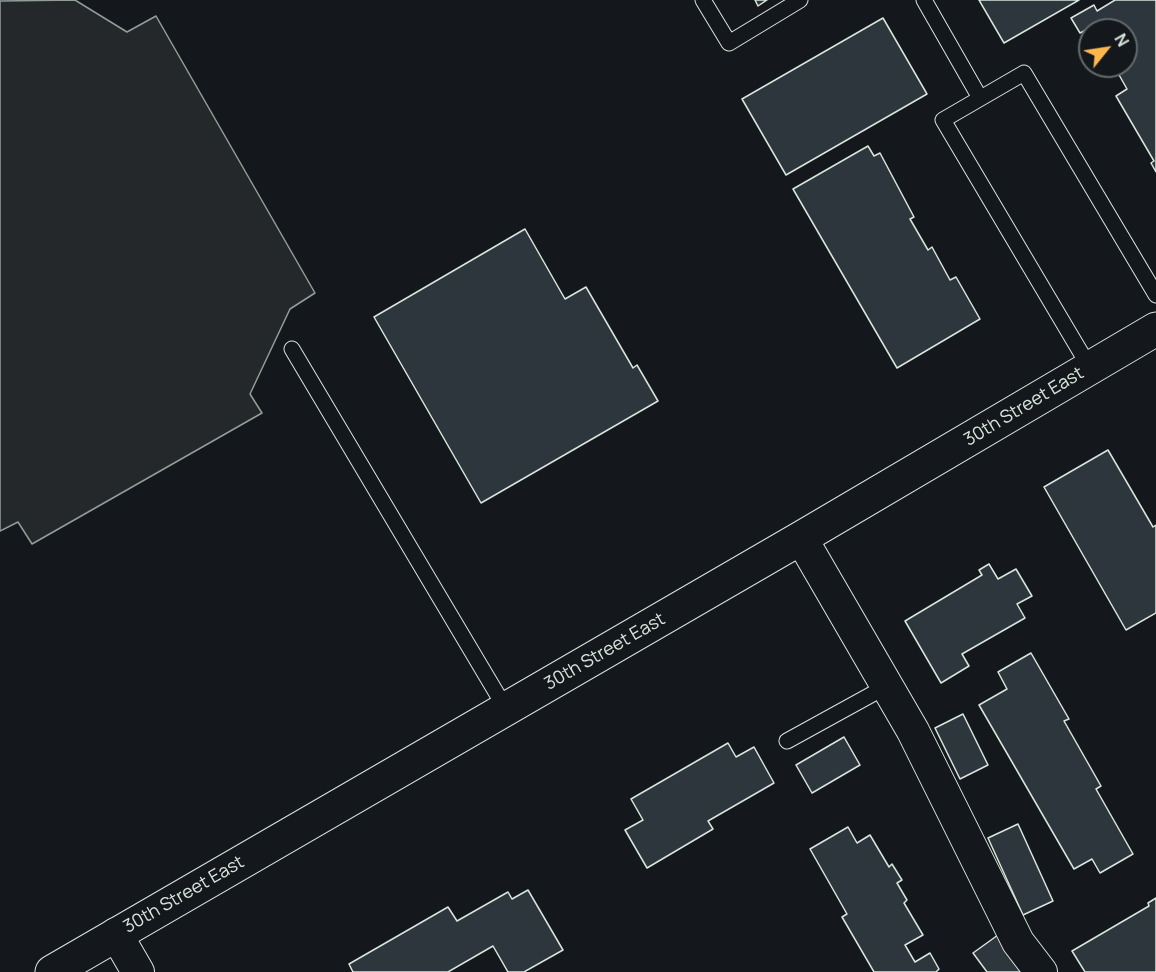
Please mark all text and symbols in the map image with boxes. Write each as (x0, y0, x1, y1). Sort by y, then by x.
north arrow (1078, 18, 1138, 78)
text: N (1109, 30, 1134, 50)
street label: 30th Street East (960, 363, 1088, 451)
street label: 30th Street East (541, 609, 669, 695)
street label: 30th Street East (120, 852, 248, 938)

